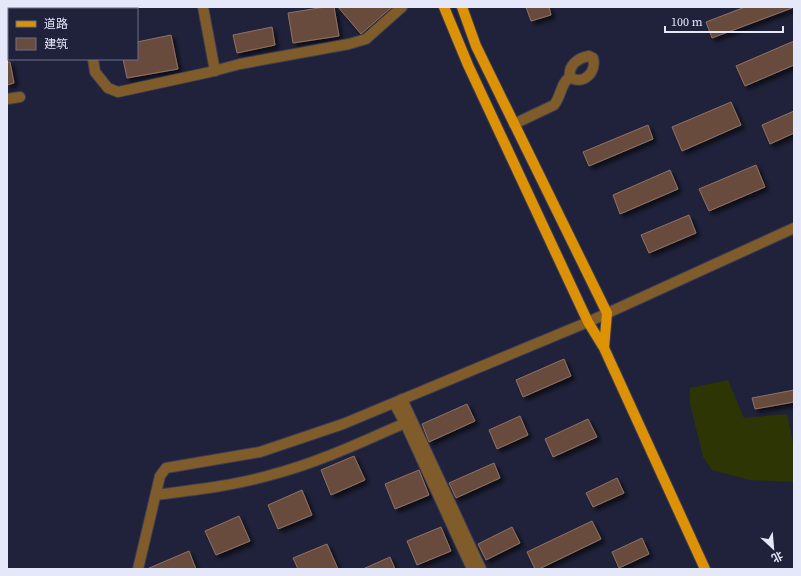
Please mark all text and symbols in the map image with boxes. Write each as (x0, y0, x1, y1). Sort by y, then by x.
legend (8, 8, 138, 60)
scale bar (665, 8, 783, 34)
text: 100 m (671, 14, 703, 30)
text: 道路 (44, 16, 68, 32)
text: 建筑 (44, 36, 68, 52)
north arrow (753, 528, 793, 568)
text: 北 (769, 547, 785, 566)

